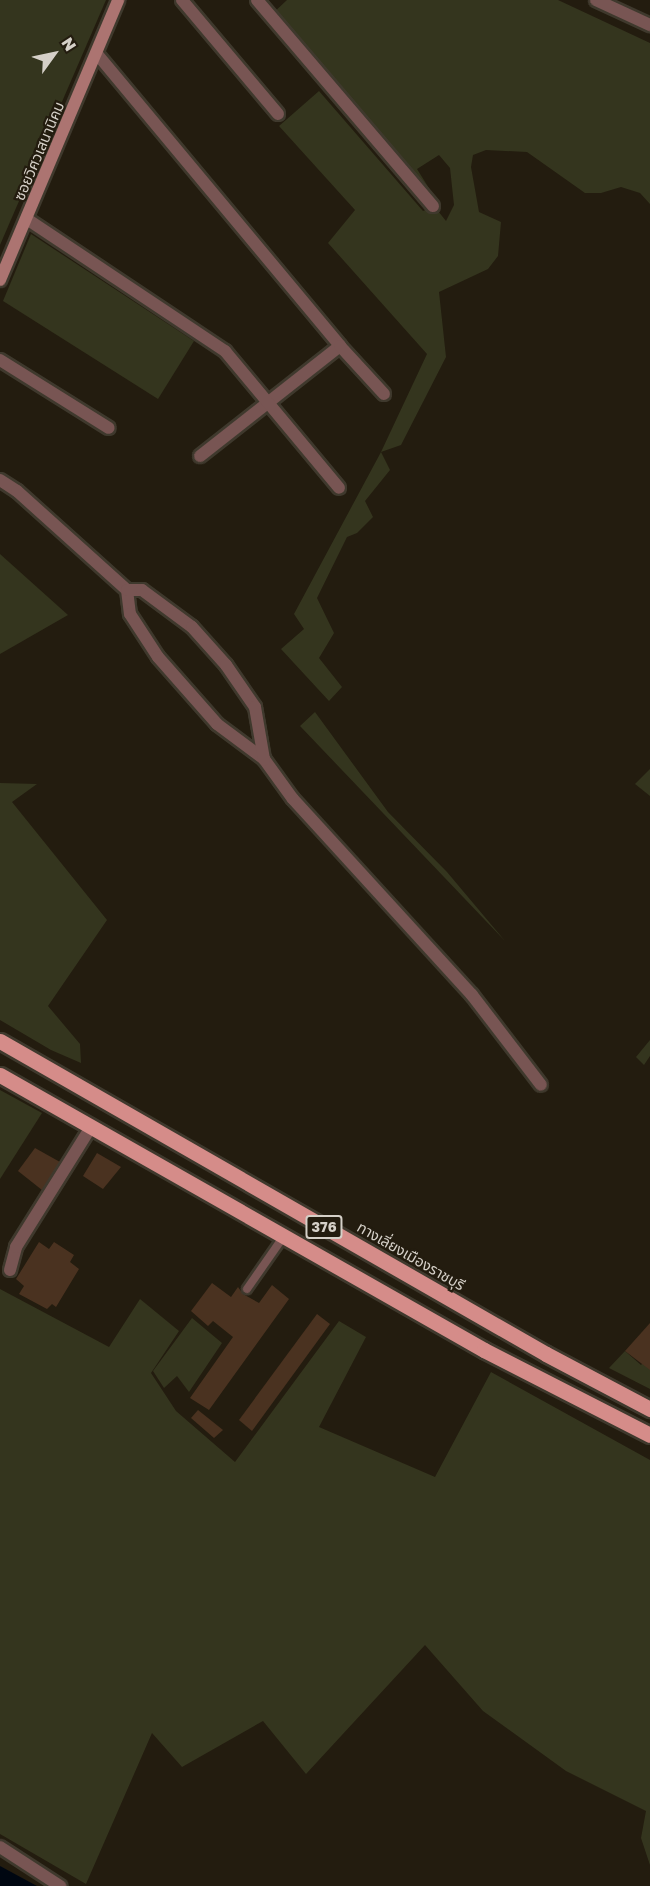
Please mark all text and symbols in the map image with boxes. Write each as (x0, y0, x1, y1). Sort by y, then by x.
north arrow (24, 24, 84, 84)
text: N (57, 34, 81, 55)
street label: ซอยวิศวเสนานิคม (10, 99, 68, 203)
road number: 376 (304, 1216, 344, 1238)
street label: ทางเลี่ยงเมืองราชบุรี (354, 1218, 468, 1294)

